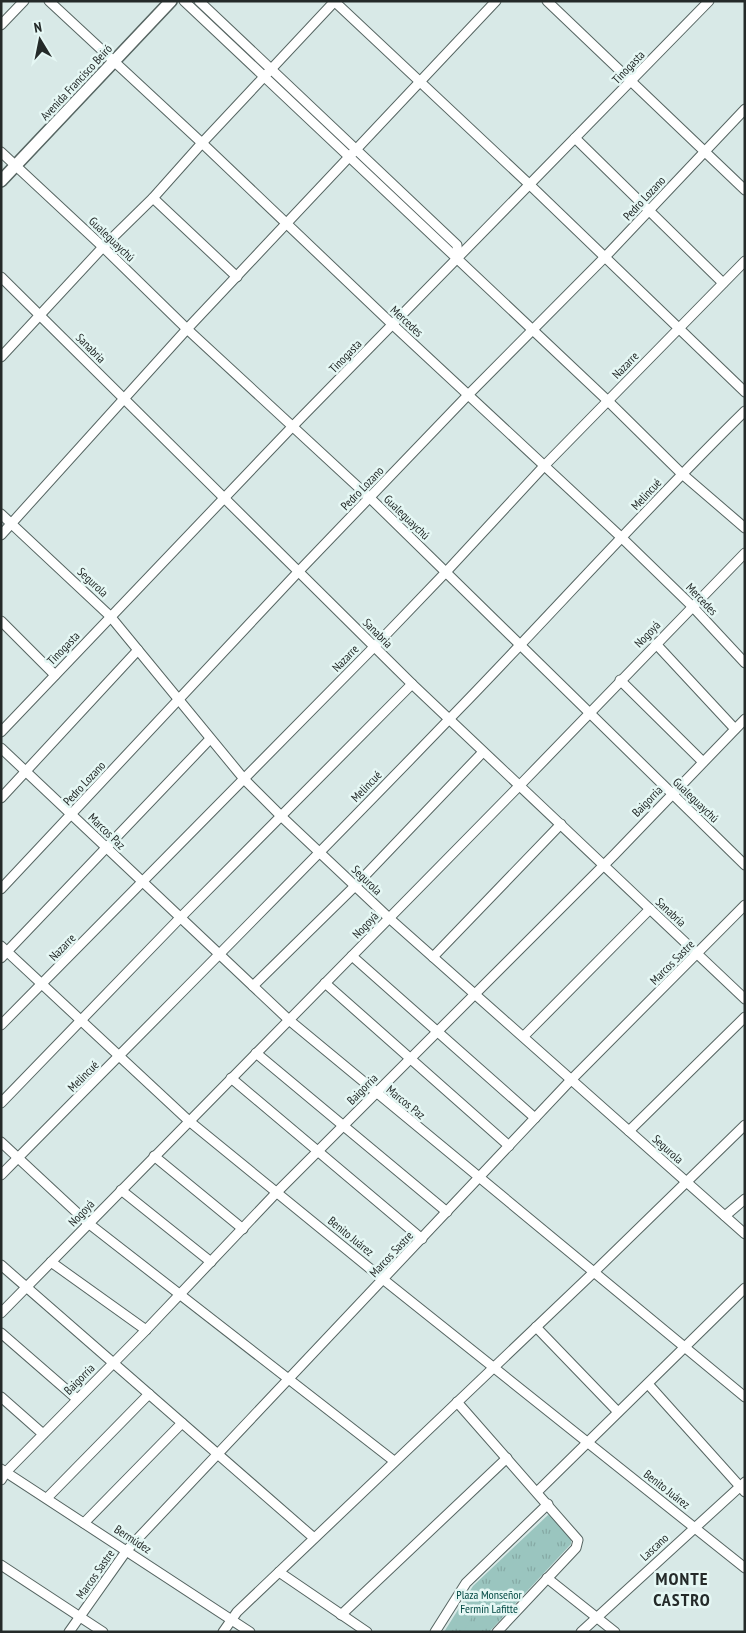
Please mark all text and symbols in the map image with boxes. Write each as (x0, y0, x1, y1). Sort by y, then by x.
north arrow (15, 15, 65, 65)
text: N (32, 18, 43, 37)
street label: Avenida Francisco Beiró (37, 41, 115, 123)
street label: Tinogasta (609, 47, 648, 87)
street label: Pedro Lozano (620, 173, 668, 223)
street label: Gualeguaychú (86, 213, 138, 265)
street label: Mercedes (388, 302, 426, 340)
street label: Sanabria (73, 330, 109, 366)
street label: Tinogasta (326, 336, 365, 376)
street label: Nazarre (609, 348, 642, 382)
street label: Pedro Lozano (337, 463, 387, 513)
street label: Melincué (628, 475, 664, 513)
street label: Gualeguaychú (381, 491, 433, 543)
street label: Segurola (75, 564, 112, 600)
street label: Mercedes (683, 580, 721, 618)
street label: Sanabria (360, 615, 396, 651)
street label: Nogoyá (631, 617, 663, 650)
street label: Tinogasta (44, 628, 83, 668)
street label: Nazarre (329, 641, 362, 675)
street label: Pedro Lozano (60, 758, 108, 808)
street label: Melincué (348, 767, 385, 805)
street label: Gualeguaychú (670, 774, 722, 826)
street label: Baigorria (629, 782, 666, 820)
street label: Marcos Paz (85, 810, 129, 852)
street label: Segurola (349, 862, 385, 898)
street label: Sanabria (653, 894, 689, 930)
street label: Nogoyá (349, 908, 381, 941)
street label: Nazarre (46, 930, 79, 964)
street label: Marcos Sastre (646, 936, 698, 988)
street label: Melincué (64, 1057, 102, 1095)
street label: Baigorria (343, 1070, 381, 1108)
street label: Marcos Paz (383, 1082, 429, 1122)
street label: Segurola (649, 1131, 687, 1167)
street label: Nogoyá (65, 1196, 97, 1229)
street label: Benito Juárez (325, 1213, 377, 1259)
street label: Marcos Sastre (366, 1228, 416, 1280)
street label: Baigorria (60, 1360, 98, 1398)
street label: Benito Juárez (641, 1466, 693, 1512)
street label: Bermúdez (112, 1521, 154, 1557)
street label: Lascano (637, 1530, 671, 1564)
street label: Marcos Sastre (72, 1546, 118, 1602)
district label: MONTE CASTRO (653, 1567, 711, 1611)
park label: Plaza Monseñor Fermín Lafitte (456, 1587, 522, 1616)

